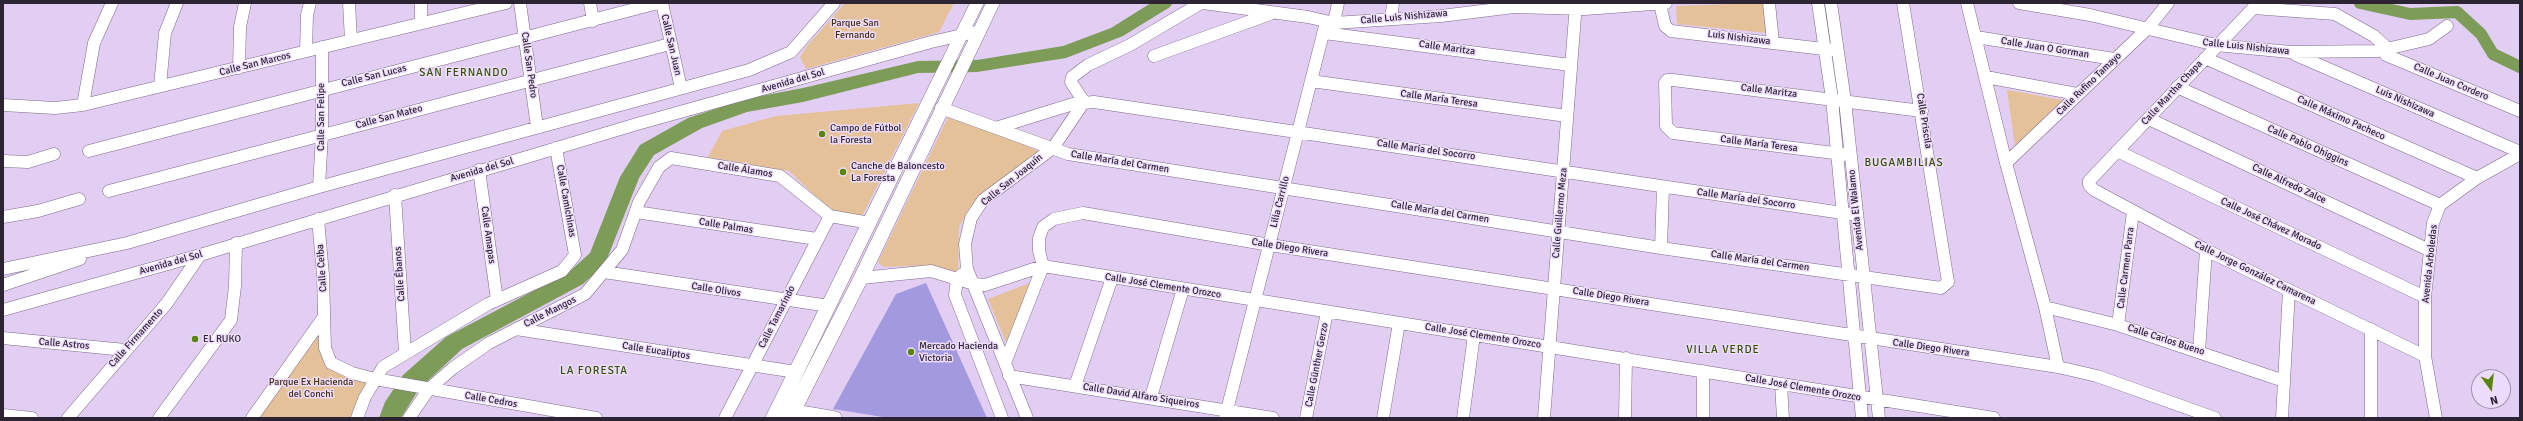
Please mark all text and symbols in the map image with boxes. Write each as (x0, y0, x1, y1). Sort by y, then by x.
street label: Calle Luis Nishizawa (1360, 7, 1448, 27)
street label: Calle San Juan (658, 13, 684, 77)
park label: Parque San Fernando (831, 17, 879, 40)
street label: Luis Nishizawa (1707, 28, 1771, 48)
street label: Calle San Pedro (518, 31, 540, 99)
street label: Calle Juan O Gorman (2000, 35, 2090, 61)
street label: Calle Luis Nishizawa (2202, 36, 2290, 58)
street label: Calle Maritza (1418, 38, 1476, 58)
street label: Calle San Marcos (218, 49, 292, 79)
street label: Calle Rufino Tamayo (2054, 50, 2124, 118)
street label: Calle Martha Chapa (2139, 58, 2205, 128)
street label: Calle Juan Cordero (2412, 61, 2490, 103)
street label: Calle San Lucas (340, 62, 408, 90)
district label: SAN FERNANDO (419, 66, 509, 80)
street label: Avenida del Sol (760, 66, 826, 96)
street label: Calle Maritza (1740, 82, 1798, 100)
street label: Calle San Felipe (315, 83, 327, 151)
street label: Luis Nishizawa (2374, 84, 2436, 120)
street label: Calle María Teresa (1400, 88, 1478, 110)
street label: Calle Priscila (1914, 92, 1934, 150)
street label: Calle Máximo Pacheco (2295, 93, 2387, 143)
street label: Calle San Mateo (354, 102, 424, 132)
place label: Campo de Fútbol la Foresta (830, 122, 902, 146)
street label: Calle Pablo Ohiggins (2265, 123, 2351, 169)
marker: Campo de Fútbol la Foresta (817, 129, 827, 139)
street label: Calle María Teresa (1720, 133, 1798, 155)
street label: Calle María del Socorro (1376, 137, 1476, 163)
street label: Calle María del Carmen (1070, 148, 1170, 176)
street label: Calle San Joaquín (979, 151, 1045, 209)
street label: Avenida del Sol (449, 155, 515, 185)
district label: BUGAMBILIAS (1864, 156, 1944, 170)
street label: Calle Álamos (717, 160, 773, 180)
place label: Canche de Baloncesto La Foresta (851, 160, 945, 184)
street label: Calle Alfredo Zalce (2250, 162, 2328, 206)
street label: Calle Camichinas (554, 164, 578, 238)
marker: Canche de Baloncesto La Foresta (838, 167, 848, 177)
street label: Calle Guillermo Meza (1550, 167, 1570, 259)
street label: Avenida El Walamo (1846, 169, 1866, 251)
street label: Lilia Carrillo (1268, 175, 1292, 229)
street label: Calle María del Socorro (1696, 186, 1796, 212)
street label: Calle José Chávez Morado (2219, 195, 2323, 253)
street label: Calle María del Carmen (1390, 198, 1490, 226)
street label: Calle Amapas (478, 206, 498, 264)
street label: Calle Palmas (698, 216, 754, 236)
street label: Avenida Arboledas (2420, 224, 2440, 304)
street label: Calle Carmen Parra (2115, 227, 2137, 309)
street label: Calle Diego Rivera (1251, 236, 1329, 260)
street label: Calle Jorge González Camarena (2192, 238, 2318, 308)
street label: Calle Ceiba (314, 244, 330, 292)
street label: Calle Ébanos (392, 246, 408, 302)
street label: Avenida del Sol (138, 248, 204, 278)
street label: Calle María del Carmen (1710, 248, 1810, 274)
street label: Calle José Clemente Orozco (1104, 271, 1222, 301)
street label: Calle Olivos (690, 280, 742, 300)
street label: Calle Tamarindo (756, 284, 798, 350)
street label: Calle Diego Rivera (1572, 285, 1650, 309)
street label: Calle Mangos (522, 294, 578, 330)
street label: Calle Firmamento (106, 306, 166, 370)
street label: Calle José Clemente Orozco (1424, 321, 1542, 351)
street label: Calle Günther Gerzo (1303, 322, 1331, 408)
street label: Calle Carlos Bueno (2126, 322, 2206, 358)
place label: EL RUKO (203, 333, 241, 345)
marker: EL RUKO (190, 334, 200, 344)
street label: Calle Astros (38, 336, 90, 352)
street label: Calle Diego Rivera (1892, 337, 1970, 359)
street label: Calle Eucaliptos (621, 340, 691, 362)
place label: Mercado Hacienda Victoria (919, 340, 998, 364)
district label: VILLA VERDE (1686, 343, 1760, 357)
marker: Mercado Hacienda Victoria (906, 347, 916, 357)
district label: LA FORESTA (560, 364, 628, 378)
north arrow (2471, 369, 2511, 409)
street label: Calle José Clemente Orozco (1744, 372, 1862, 404)
park label: Parque Ex Hacienda del Conchi (269, 376, 353, 400)
street label: Calle David Alfaro Siqueiros (1082, 381, 1200, 411)
street label: Calle Cedros (464, 389, 518, 411)
text: N (2489, 393, 2499, 407)

